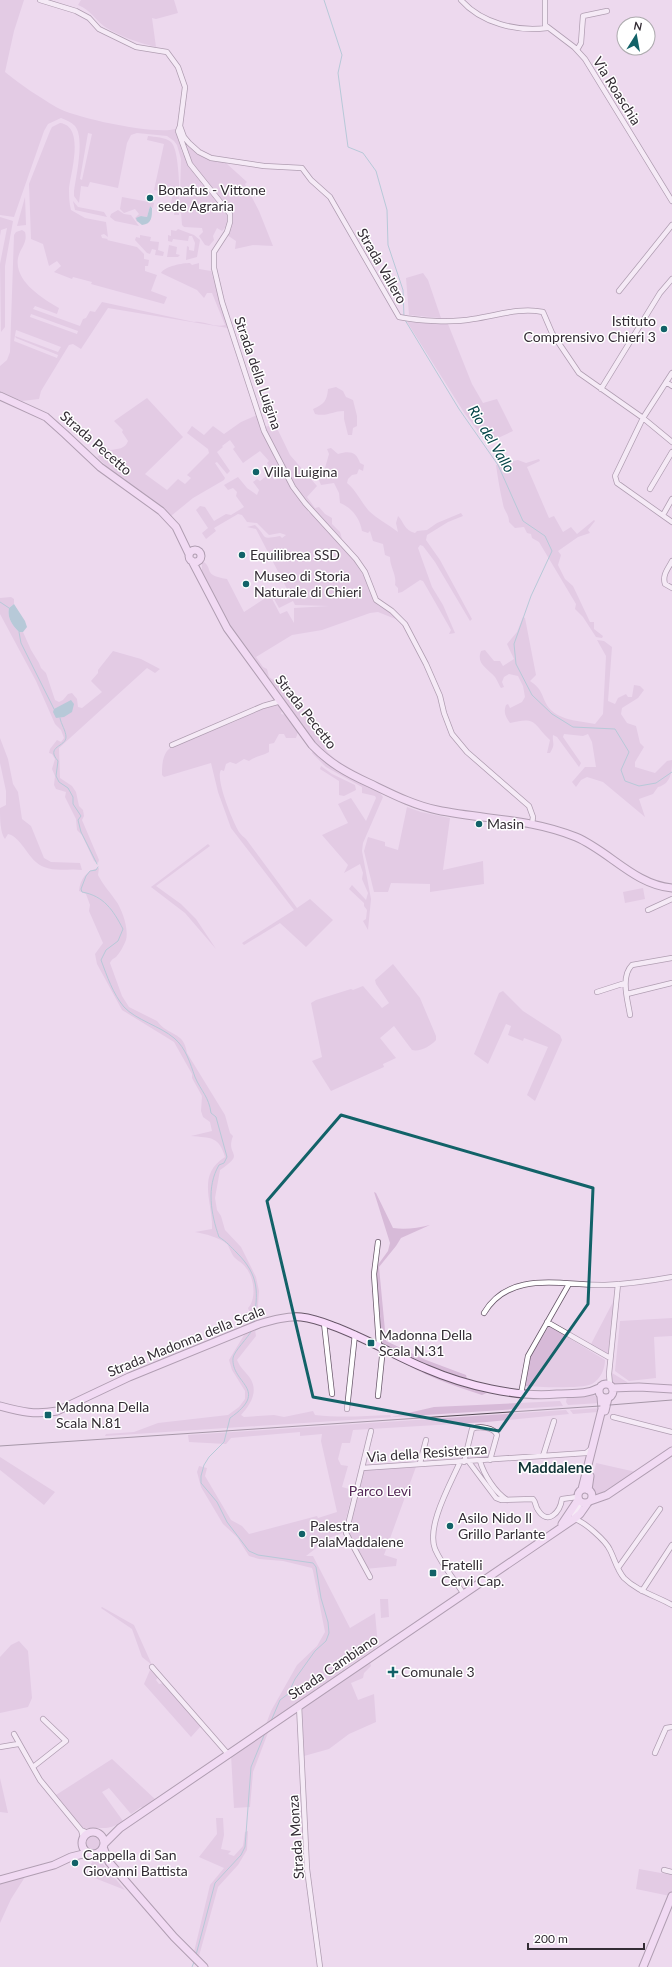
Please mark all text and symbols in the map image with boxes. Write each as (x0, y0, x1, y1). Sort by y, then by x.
north arrow (616, 16, 656, 56)
text: N (633, 19, 643, 33)
street label: Via Roaschia (590, 53, 645, 128)
place label: Bonafus - Vittone sede Agraria (158, 181, 266, 214)
marker: Bonafus - Vittone sede Agraria (145, 193, 155, 203)
street label: Strada Vallero (354, 225, 411, 307)
place label: Istituto Comprensivo Chieri 3 (523, 312, 656, 345)
street label: Strada della Luigina (231, 314, 286, 432)
marker: Istituto Comprensivo Chieri 3 (659, 324, 669, 334)
water label: Rio del Vallo (465, 402, 519, 476)
street label: Strada Pecetto (57, 407, 136, 478)
place label: Villa Luigina (264, 463, 337, 480)
marker: Villa Luigina (251, 467, 261, 477)
place label: Equilibrea SSD (250, 546, 340, 563)
marker: Equilibrea SSD (237, 550, 247, 560)
place label: Museo di Storia Naturale di Chieri (254, 567, 362, 600)
marker: Museo di Storia Naturale di Chieri (241, 579, 251, 589)
street label: Strada Pecetto (272, 671, 341, 752)
place label: Masin (487, 815, 524, 832)
marker: Masin (474, 819, 484, 829)
street label: Strada Madonna della Scala (105, 1301, 267, 1380)
place label: Madonna Della Scala N.31 (379, 1326, 472, 1359)
marker: Madonna Della Scala N.31 (366, 1338, 376, 1348)
place label: Madonna Della Scala N.81 (56, 1398, 149, 1431)
marker: Madonna Della Scala N.81 (43, 1410, 53, 1420)
street label: Via della Resistenza (366, 1440, 488, 1465)
district label: Maddalene (518, 1458, 592, 1476)
park label: Parco Levi (349, 1482, 411, 1499)
place label: Asilo Nido Il Grillo Parlante (458, 1509, 545, 1542)
place label: Palestra PalaMaddalene (310, 1517, 404, 1550)
marker: Asilo Nido Il Grillo Parlante (445, 1521, 455, 1531)
marker: Palestra PalaMaddalene (297, 1529, 307, 1539)
place label: Fratelli Cervi Cap. (441, 1556, 504, 1589)
marker: Fratelli Cervi Cap. (428, 1568, 438, 1578)
street label: Strada Cambiano (285, 1630, 381, 1703)
place label: Comunale 3 (401, 1663, 475, 1680)
marker: Comunale 3 (388, 1667, 398, 1677)
street label: Strada Monza (284, 1794, 307, 1880)
place label: Cappella di San Giovanni Battista (83, 1846, 188, 1879)
marker: Cappella di San Giovanni Battista (70, 1858, 80, 1868)
scale bar (528, 1925, 644, 1951)
text: 200 m (534, 1931, 568, 1946)

